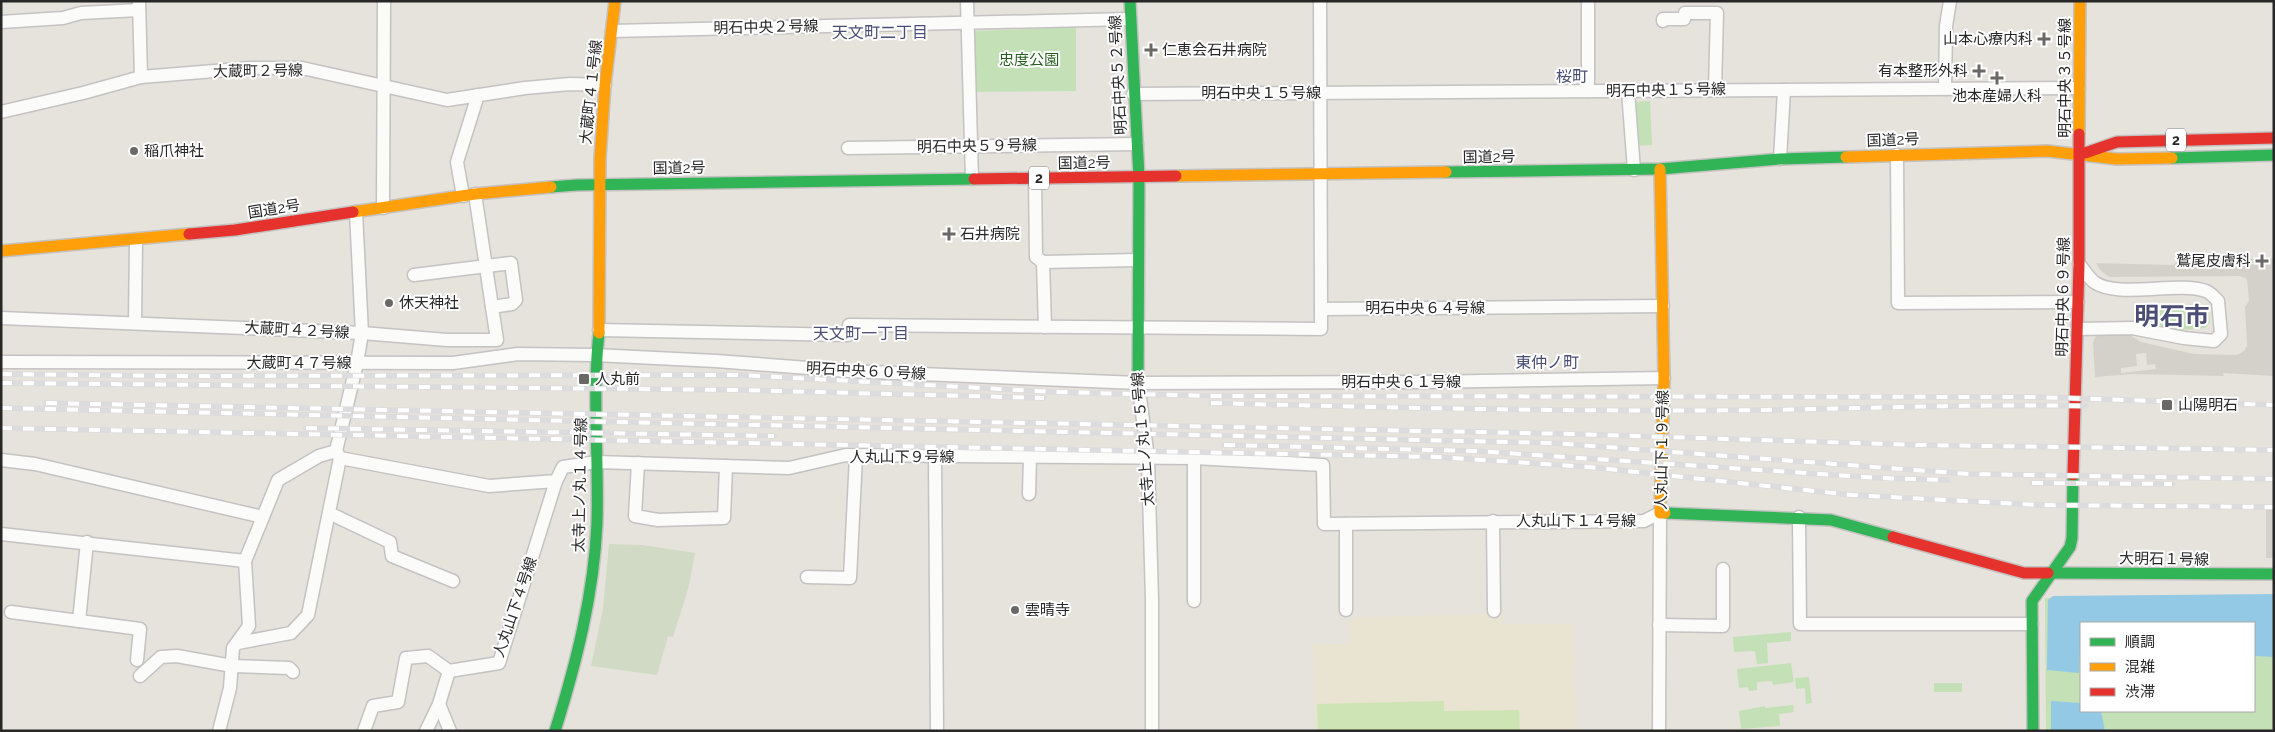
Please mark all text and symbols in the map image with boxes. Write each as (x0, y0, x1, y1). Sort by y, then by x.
street label: 明石中央５２号線 (1106, 15, 1130, 135)
street label: 明石中央２号線 (713, 17, 819, 37)
street label: 明石中央３５号線 (2056, 18, 2074, 138)
district label: 天文町二丁目 (832, 23, 928, 42)
place label: 山本心療内科 (1943, 30, 2033, 48)
marker: 山本心療内科 (2037, 32, 2051, 46)
street label: 大蔵町４１号線 (577, 39, 605, 145)
place label: 仁恵会石井病院 (1162, 41, 1267, 59)
marker: 仁恵会石井病院 (1144, 43, 1158, 57)
park label: 忠度公園 (999, 51, 1059, 69)
street label: 大蔵町２号線 (213, 61, 303, 81)
place label: 有本整形外科 (1878, 62, 1968, 80)
marker: 有本整形外科 (1972, 64, 1986, 78)
district label: 桜町 (1556, 67, 1588, 86)
marker: 池本産婦人科 (1990, 71, 2004, 85)
street label: 明石中央１５号線 (1606, 80, 1726, 100)
street label: 明石中央１５号線 (1201, 84, 1321, 102)
place label: 池本産婦人科 (1952, 87, 2042, 105)
road number: 2 (2166, 128, 2186, 152)
street label: 国道2号 (1866, 130, 1920, 150)
street label: 明石中央５９号線 (917, 136, 1037, 156)
place label: 稲爪神社 (144, 142, 204, 160)
marker: 稲爪神社 (128, 145, 140, 157)
street label: 国道2号 (1462, 148, 1516, 166)
street label: 国道2号 (1057, 154, 1111, 172)
street label: 国道2号 (652, 159, 706, 177)
road number: 2 (1029, 167, 1049, 190)
street label: 国道2号 (247, 196, 301, 222)
place label: 石井病院 (960, 225, 1020, 243)
marker: 石井病院 (942, 227, 956, 241)
street label: 明石中央６９号線 (2053, 237, 2073, 357)
place label: 鷲尾皮膚科 (2176, 252, 2251, 270)
marker: 鷲尾皮膚科 (2255, 254, 2269, 268)
place label: 休天神社 (399, 294, 459, 312)
marker: 休天神社 (383, 297, 395, 309)
street label: 明石中央６４号線 (1365, 299, 1485, 317)
district label: 明石市 (2134, 301, 2210, 331)
street label: 大蔵町４２号線 (244, 318, 350, 342)
district label: 天文町一丁目 (813, 324, 909, 343)
district label: 東仲ノ町 (1515, 353, 1579, 372)
street label: 大蔵町４７号線 (246, 354, 352, 372)
street label: 明石中央６０号線 (806, 359, 926, 383)
place label: 人丸前 (595, 370, 640, 388)
street label: 太寺上ノ丸１５号線 (1128, 371, 1158, 507)
marker: 人丸前 (577, 372, 591, 386)
street label: 明石中央６１号線 (1341, 373, 1461, 391)
street label: 人丸山下１９号線 (1652, 390, 1672, 510)
place label: 山陽明石 (2178, 396, 2238, 414)
marker: 山陽明石 (2160, 398, 2174, 412)
street label: 太寺上ノ丸１４号線 (570, 417, 590, 553)
street label: 人丸山下９号線 (849, 448, 955, 466)
street label: 人丸山下１４号線 (1516, 512, 1636, 530)
street label: 大明石１号線 (2119, 549, 2209, 569)
street label: 人丸山下４号線 (489, 554, 541, 660)
place label: 雲晴寺 (1025, 601, 1070, 619)
marker: 雲晴寺 (1009, 604, 1021, 616)
legend (2080, 622, 2255, 712)
text: 順調 (2125, 633, 2155, 651)
text: 混雑 (2125, 658, 2155, 676)
text: 渋滞 (2125, 683, 2155, 701)

